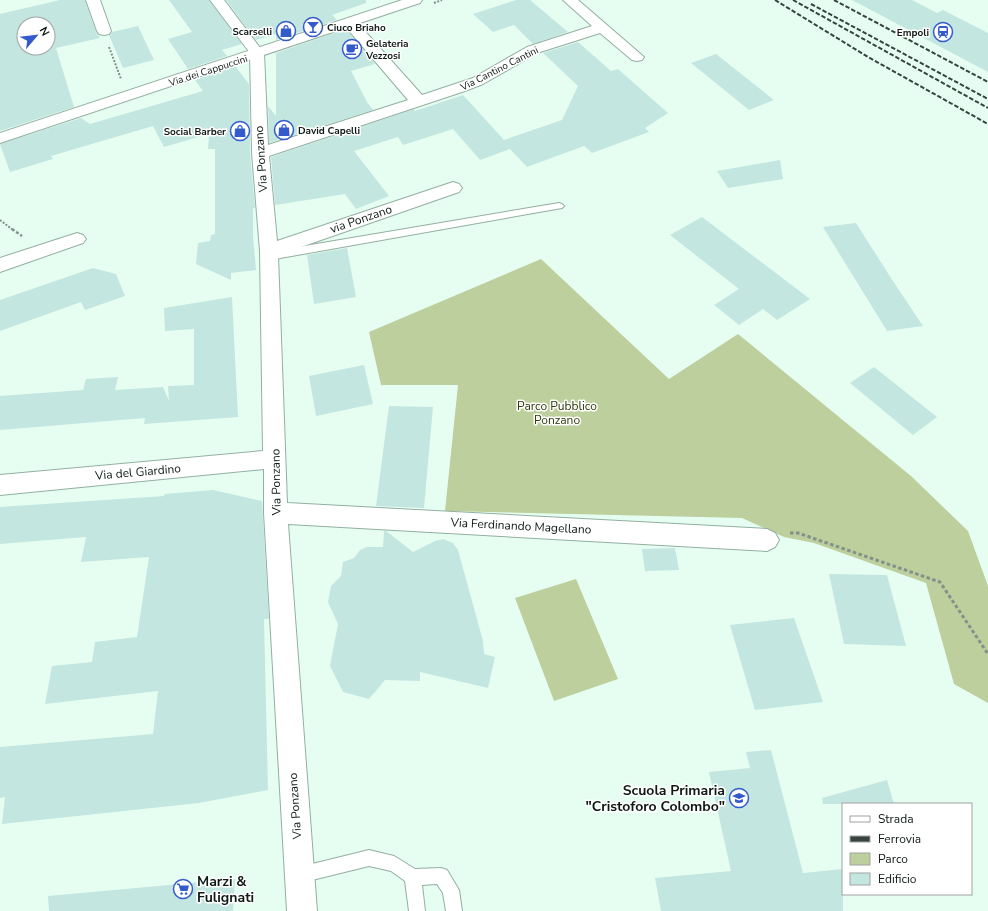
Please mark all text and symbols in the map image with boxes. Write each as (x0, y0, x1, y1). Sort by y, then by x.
north arrow (16, 16, 56, 56)
bar icon: Ciuco Briaho (302, 16, 324, 38)
shop icon: Scarselli (275, 20, 297, 42)
place label: Ciuco Briaho (327, 21, 386, 35)
station icon: Empoli (932, 21, 954, 43)
text: N (36, 24, 53, 39)
place label: Scarselli (232, 25, 272, 39)
place label: Empoli (897, 26, 929, 40)
place label: Gelateria Vezzosi (365, 37, 409, 63)
cafe icon: Gelateria Vezzosi (341, 38, 363, 60)
street label: Via Cantino Cantini (457, 43, 541, 95)
street label: Via dei Cappuccini (166, 52, 249, 91)
shop icon: David Capelli (273, 119, 295, 141)
shop icon: Social Barber (229, 120, 251, 142)
place label: David Capelli (298, 124, 360, 138)
place label: Social Barber (164, 125, 226, 139)
street label: Via Ponzano (251, 125, 271, 194)
street label: via Ponzano (328, 201, 394, 237)
park label: Parco Pubblico Ponzano (517, 398, 597, 428)
street label: Via Ponzano (267, 448, 285, 516)
street label: Via del Giardino (94, 460, 182, 484)
street label: Via Ferdinando Magellano (449, 514, 592, 538)
street label: Via Ponzano (285, 772, 305, 841)
place label: Scuola Primaria "Cristoforo Colombo" (585, 781, 725, 816)
school or university icon: Scuola Primaria "Cristoforo Colombo" (728, 787, 750, 809)
legend (842, 803, 972, 895)
text: Strada (878, 811, 914, 827)
text: Ferrovia (878, 831, 921, 847)
text: Parco (878, 851, 908, 867)
text: Edificio (878, 871, 917, 887)
place label: Marzi & Fulignati (197, 872, 254, 907)
supermarket icon: Marzi & Fulignati (172, 878, 194, 900)

